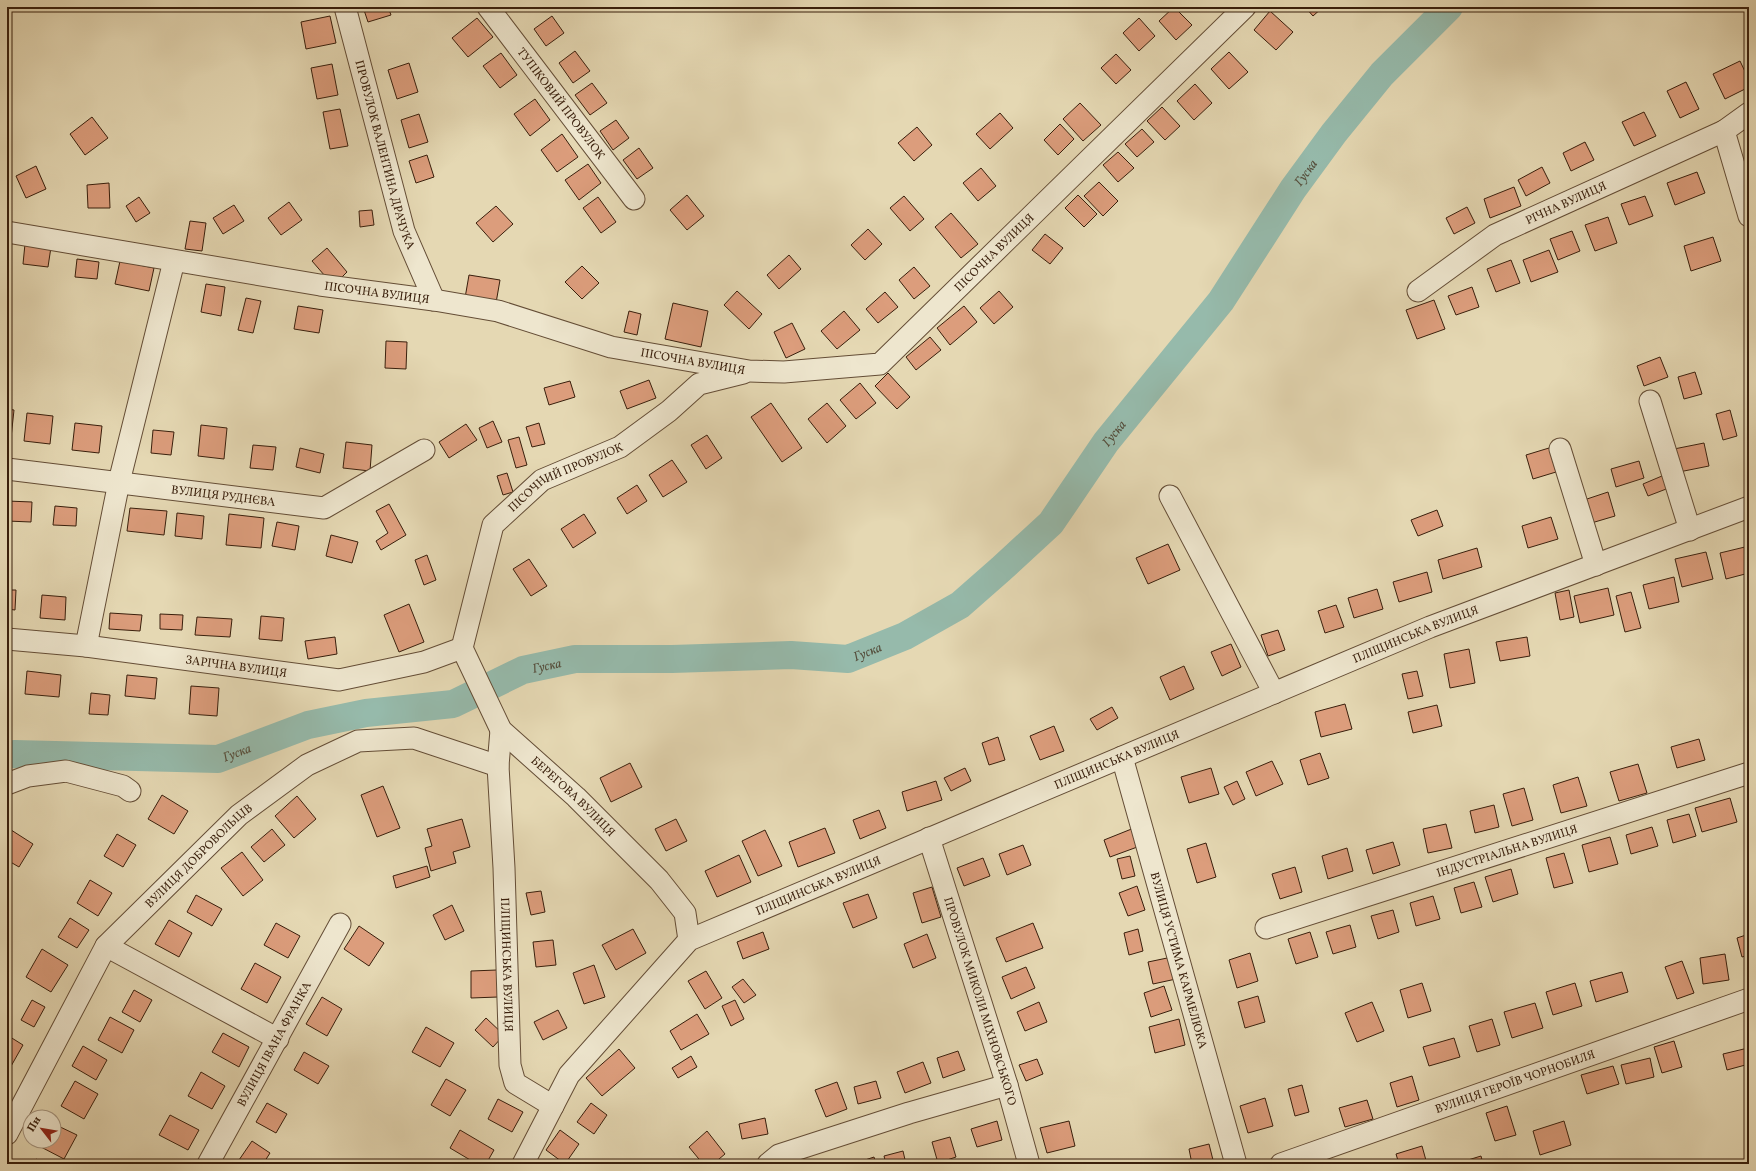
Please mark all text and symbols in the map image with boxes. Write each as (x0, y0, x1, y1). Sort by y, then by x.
street label: ТУПІКОВИЙ ПРОВУЛОК (513, 45, 608, 163)
street label: ПРОВУЛОК ВАЛЕНТИНА ДРАЧУКА (350, 59, 418, 253)
water label: Гуска (1291, 156, 1323, 191)
street label: РІЧНА ВУЛИЦЯ (1523, 178, 1610, 229)
street label: ПІСОЧНА ВУЛИЦЯ (951, 210, 1038, 296)
street label: ПІСОЧНА ВУЛИЦЯ (323, 279, 431, 308)
street label: ПІСОЧНА ВУЛИЦЯ (639, 345, 746, 379)
water label: Гуска (1099, 417, 1131, 451)
street label: ПІСОЧНИЙ ПРОВУЛОК (505, 440, 626, 516)
street label: ВУЛИЦЯ РУДНЄВА (170, 482, 277, 511)
street label: ПЛІЩИНСЬКА ВУЛИЦЯ (1350, 602, 1481, 668)
water label: Гуска (851, 639, 885, 667)
street label: ЗАРІЧНА ВУЛИЦЯ (184, 652, 288, 682)
water label: Гуска (531, 655, 563, 679)
street label: ПЛІЩИНСЬКА ВУЛИЦЯ (1052, 727, 1182, 794)
water label: Гуска (220, 740, 254, 767)
street label: БЕРЕГОВА ВУЛИЦЯ (527, 753, 619, 841)
street label: ВУЛИЦЯ ДОБРОВОЛЬЦІВ (142, 801, 256, 912)
street label: ІНДУСТРІАЛЬНА ВУЛИЦЯ (1435, 821, 1580, 882)
street label: ПЛІЩИНСЬКА ВУЛИЦЯ (754, 853, 884, 920)
street label: ВУЛИЦЯ УСТИМА КАРМЕЛЮКА (1146, 870, 1210, 1051)
street label: ПРОВУЛОК МИКОЛИ МІХНОВСЬКОГО (939, 895, 1019, 1108)
street label: ПЛІЩИНСЬКА ВУЛИЦЯ (496, 897, 516, 1032)
street label: ВУЛИЦЯ ІВАНА ФРАНКА (234, 979, 316, 1110)
street label: ВУЛИЦЯ ГЕРОЇВ ЧОРНОБИЛЯ (1433, 1047, 1598, 1118)
north arrow (22, 1109, 62, 1149)
text: Пн (24, 1114, 45, 1135)

